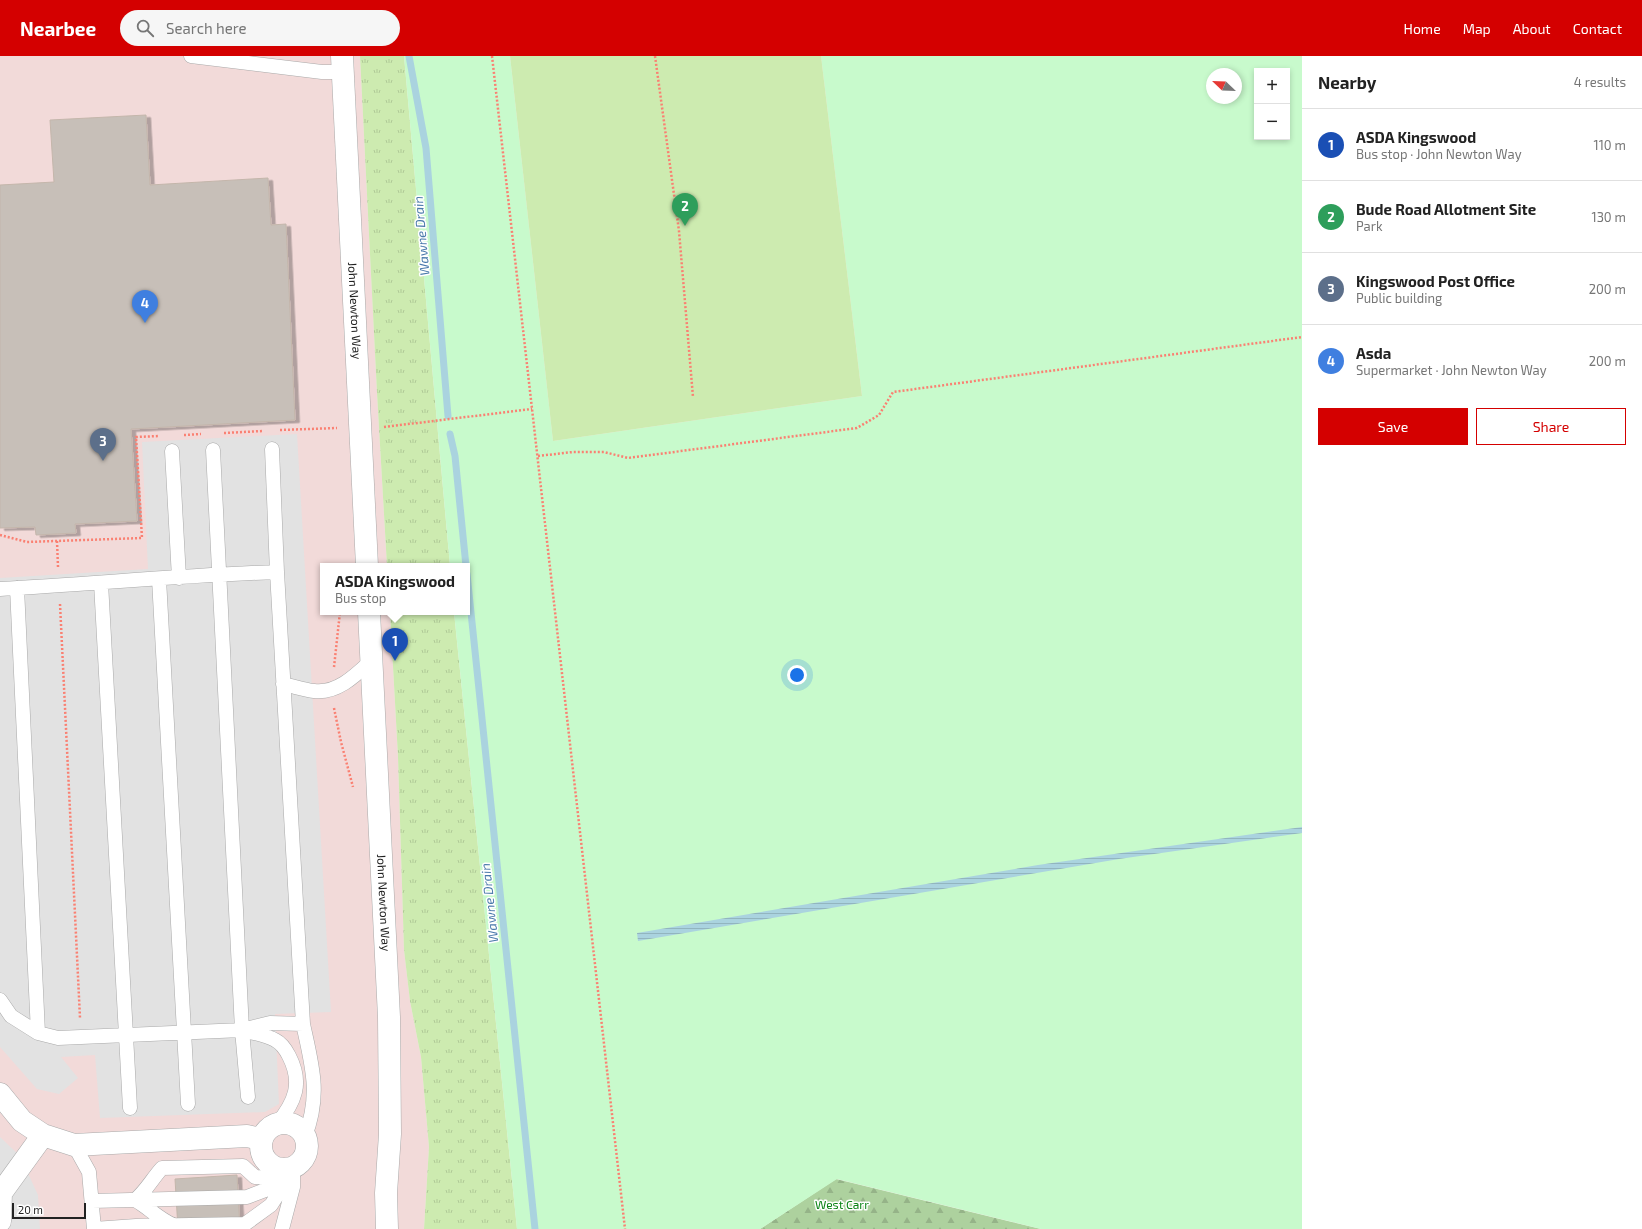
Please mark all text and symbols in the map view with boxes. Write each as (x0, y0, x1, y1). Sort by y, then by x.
search box (120, 10, 400, 46)
text: Nearbee (20, 17, 96, 40)
icon: search (134, 17, 156, 39)
text: Search here (166, 19, 247, 37)
text: Home (1404, 20, 1441, 37)
text: Map (1463, 20, 1491, 37)
text: About (1513, 20, 1551, 37)
text: Contact (1573, 20, 1622, 37)
north arrow (1206, 68, 1242, 104)
map controls (1254, 68, 1290, 140)
button: + (1254, 68, 1290, 104)
text: Nearby (1318, 72, 1376, 92)
text: 4 results (1574, 74, 1626, 90)
button: − (1254, 104, 1290, 140)
text: ASDA Kingswood (1356, 128, 1476, 146)
text: 1 (1328, 137, 1334, 153)
text: 110 m (1594, 137, 1626, 153)
text: Bus stop · John Newton Way (1356, 146, 1522, 162)
pin: 2 (672, 193, 698, 226)
water label: Wawne Drain (410, 196, 432, 276)
text: Bude Road Allotment Site (1356, 200, 1536, 218)
text: 2 (1327, 209, 1335, 225)
text: 130 m (1591, 209, 1626, 225)
text: Park (1356, 218, 1383, 234)
street label: John Newton Way (346, 262, 365, 360)
text: Kingswood Post Office (1356, 272, 1515, 290)
text: 3 (1327, 281, 1335, 297)
text: 200 m (1589, 281, 1626, 297)
pin: 4 (132, 290, 158, 323)
text: Public building (1356, 290, 1442, 306)
text: Asda (1356, 344, 1391, 362)
text: 4 (1327, 353, 1335, 369)
text: 200 m (1589, 353, 1626, 369)
text: Supermarket · John Newton Way (1356, 362, 1547, 378)
button: Save (1318, 408, 1468, 445)
button: Share (1476, 408, 1626, 445)
pin: 3 (90, 428, 116, 461)
popup (320, 563, 470, 615)
text: ASDA Kingswood (335, 572, 455, 590)
text: Bus stop (335, 590, 386, 606)
pin: 1 (382, 628, 408, 661)
your location (787, 665, 807, 685)
street label: John Newton Way (375, 854, 394, 952)
water label: Wawne Drain (477, 863, 501, 943)
park label: West Carr (815, 1197, 869, 1211)
scale bar (12, 1201, 86, 1220)
text: 20 m (18, 1203, 43, 1216)

